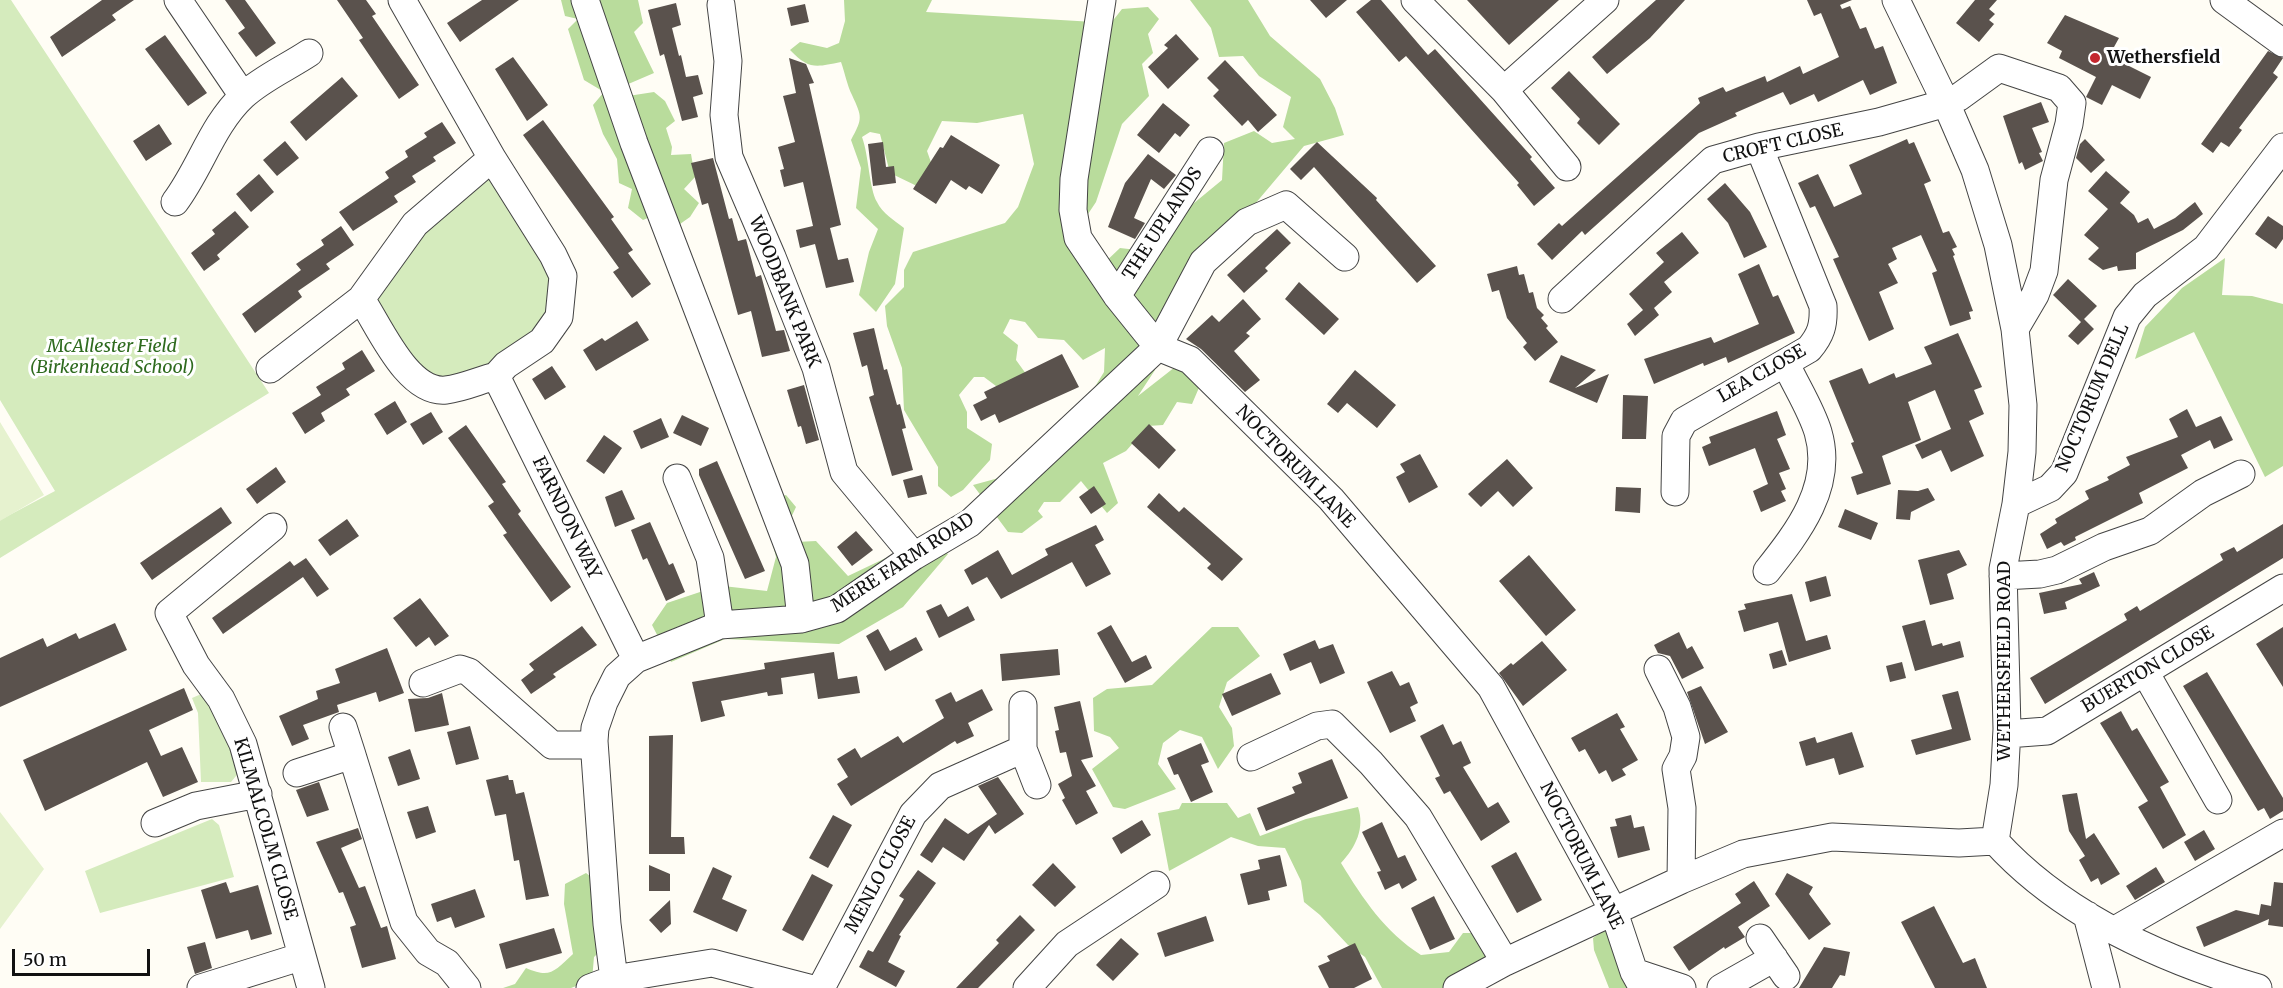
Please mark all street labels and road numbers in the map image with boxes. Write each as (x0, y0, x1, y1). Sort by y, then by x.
street label: CROFT CLOSE (1721, 120, 1845, 168)
street label: THE UPLANDS (1119, 164, 1207, 284)
street label: WOODBANK PARK (744, 213, 824, 371)
street label: NOCTORUM DELL (2052, 321, 2134, 475)
street label: LEA CLOSE (1714, 340, 1810, 408)
street label: NOCTORUM LANE (1231, 401, 1359, 533)
street label: FARNDON WAY (527, 453, 605, 583)
street label: MERE FARM ROAD (828, 509, 978, 617)
street label: WETHERSFIELD ROAD (1994, 561, 2016, 761)
street label: BUERTON CLOSE (2078, 622, 2218, 718)
street label: KILMALCOLM CLOSE (229, 735, 301, 923)
street label: NOCTORUM LANE (1535, 779, 1627, 933)
street label: MENLO CLOSE (841, 813, 921, 937)

